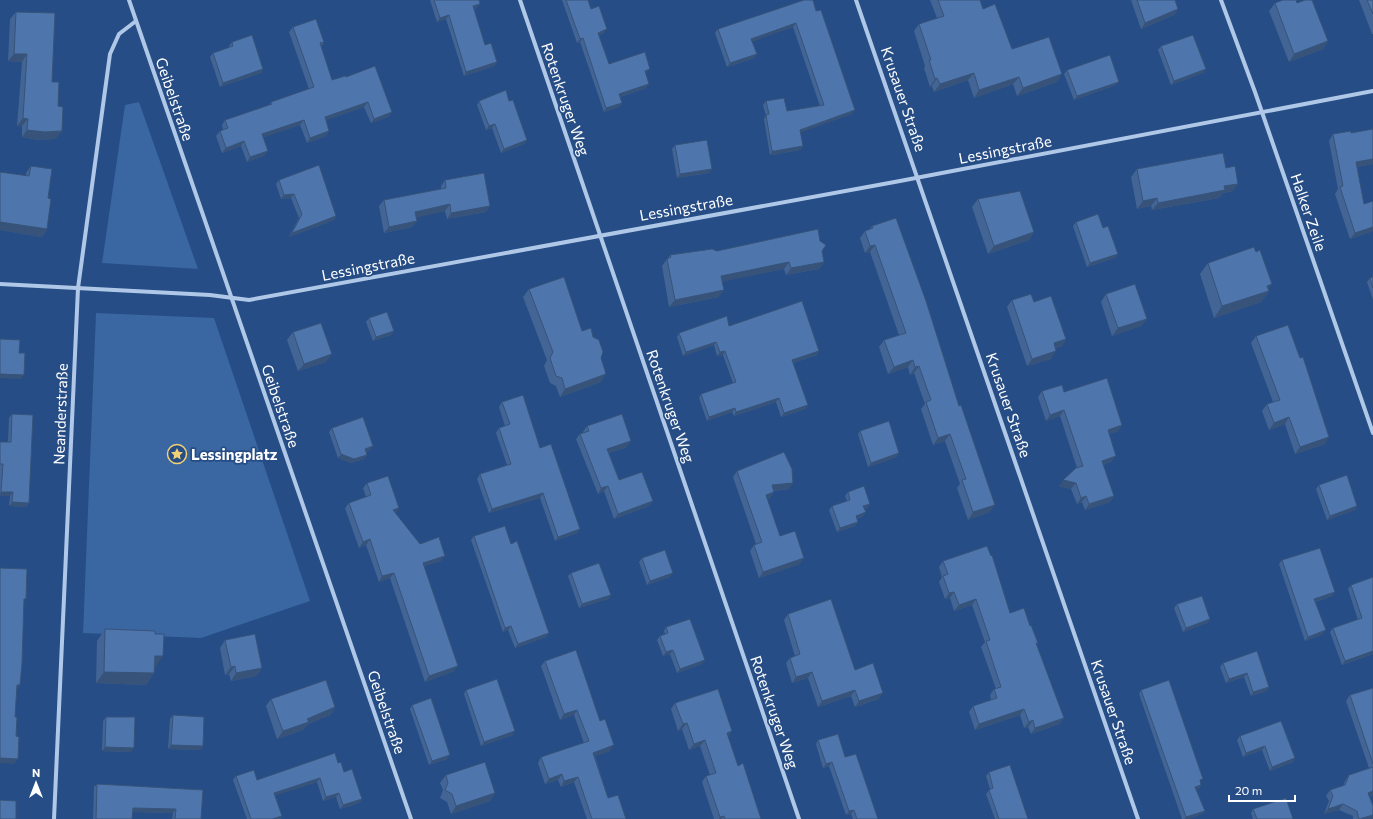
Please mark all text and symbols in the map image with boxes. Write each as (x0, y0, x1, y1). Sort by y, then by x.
street label: Rotenkruger Weg (538, 40, 594, 158)
street label: Krusauer Straße (878, 44, 930, 154)
street label: Geibelstraße (152, 55, 198, 143)
street label: Lessingstraße (957, 131, 1053, 167)
street label: Halker Zeile (1287, 171, 1331, 253)
street label: Lessingstraße (638, 190, 734, 224)
street label: Lessingstraße (320, 248, 416, 284)
street label: Rotenkruger Weg (643, 347, 699, 465)
street label: Krusauer Straße (983, 350, 1035, 460)
street label: Geibelstraße (258, 362, 304, 450)
street label: Neanderstraße (49, 363, 71, 465)
place icon: Lessingplatz (166, 443, 188, 465)
place label: Lessingplatz (191, 445, 278, 463)
street label: Rotenkruger Weg (747, 653, 803, 771)
street label: Krusauer Straße (1088, 657, 1140, 767)
street label: Geibelstraße (364, 668, 410, 756)
north arrow (16, 763, 56, 803)
text: N (32, 766, 40, 779)
scale bar (1229, 777, 1295, 803)
text: 20 m (1235, 783, 1262, 797)

